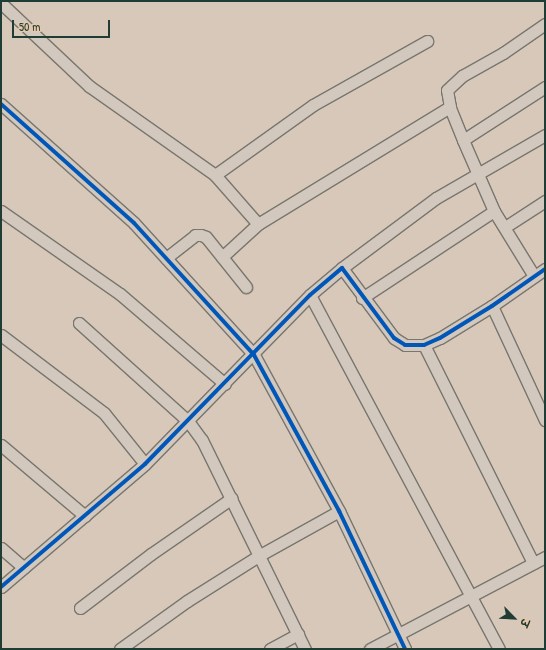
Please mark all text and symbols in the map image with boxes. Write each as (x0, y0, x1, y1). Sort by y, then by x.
scale bar (14, 12, 112, 38)
text: 50 m (19, 18, 40, 35)
north arrow (494, 598, 534, 638)
text: उ (517, 617, 533, 629)

